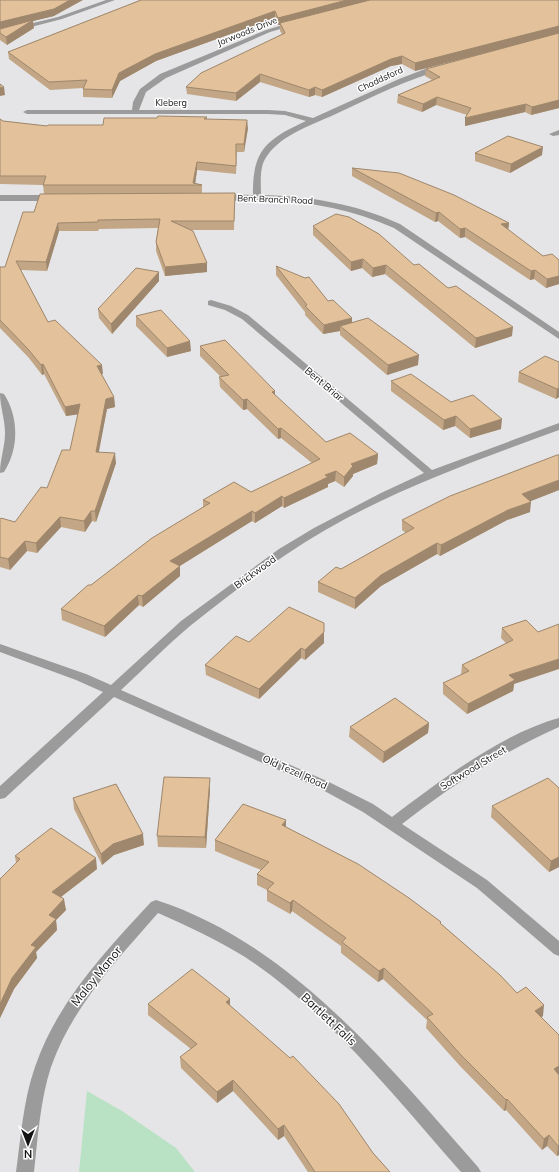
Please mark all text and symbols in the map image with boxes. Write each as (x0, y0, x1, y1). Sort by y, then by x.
street label: Jorwoods Drive (215, 14, 279, 48)
street label: Chaddsford (356, 64, 404, 94)
street label: Kleberg (155, 97, 187, 108)
street label: Bent Branch Road (237, 192, 313, 206)
street label: Bent Briar (302, 364, 346, 404)
street label: Brickwood (231, 552, 279, 592)
street label: Softwood Street (438, 743, 509, 793)
street label: Old Tezel Road (261, 752, 329, 792)
street label: Maloy Manor (67, 943, 125, 1009)
street label: Bartlett Falls (298, 990, 360, 1049)
north arrow (8, 1124, 48, 1164)
text: N (24, 1147, 32, 1161)

